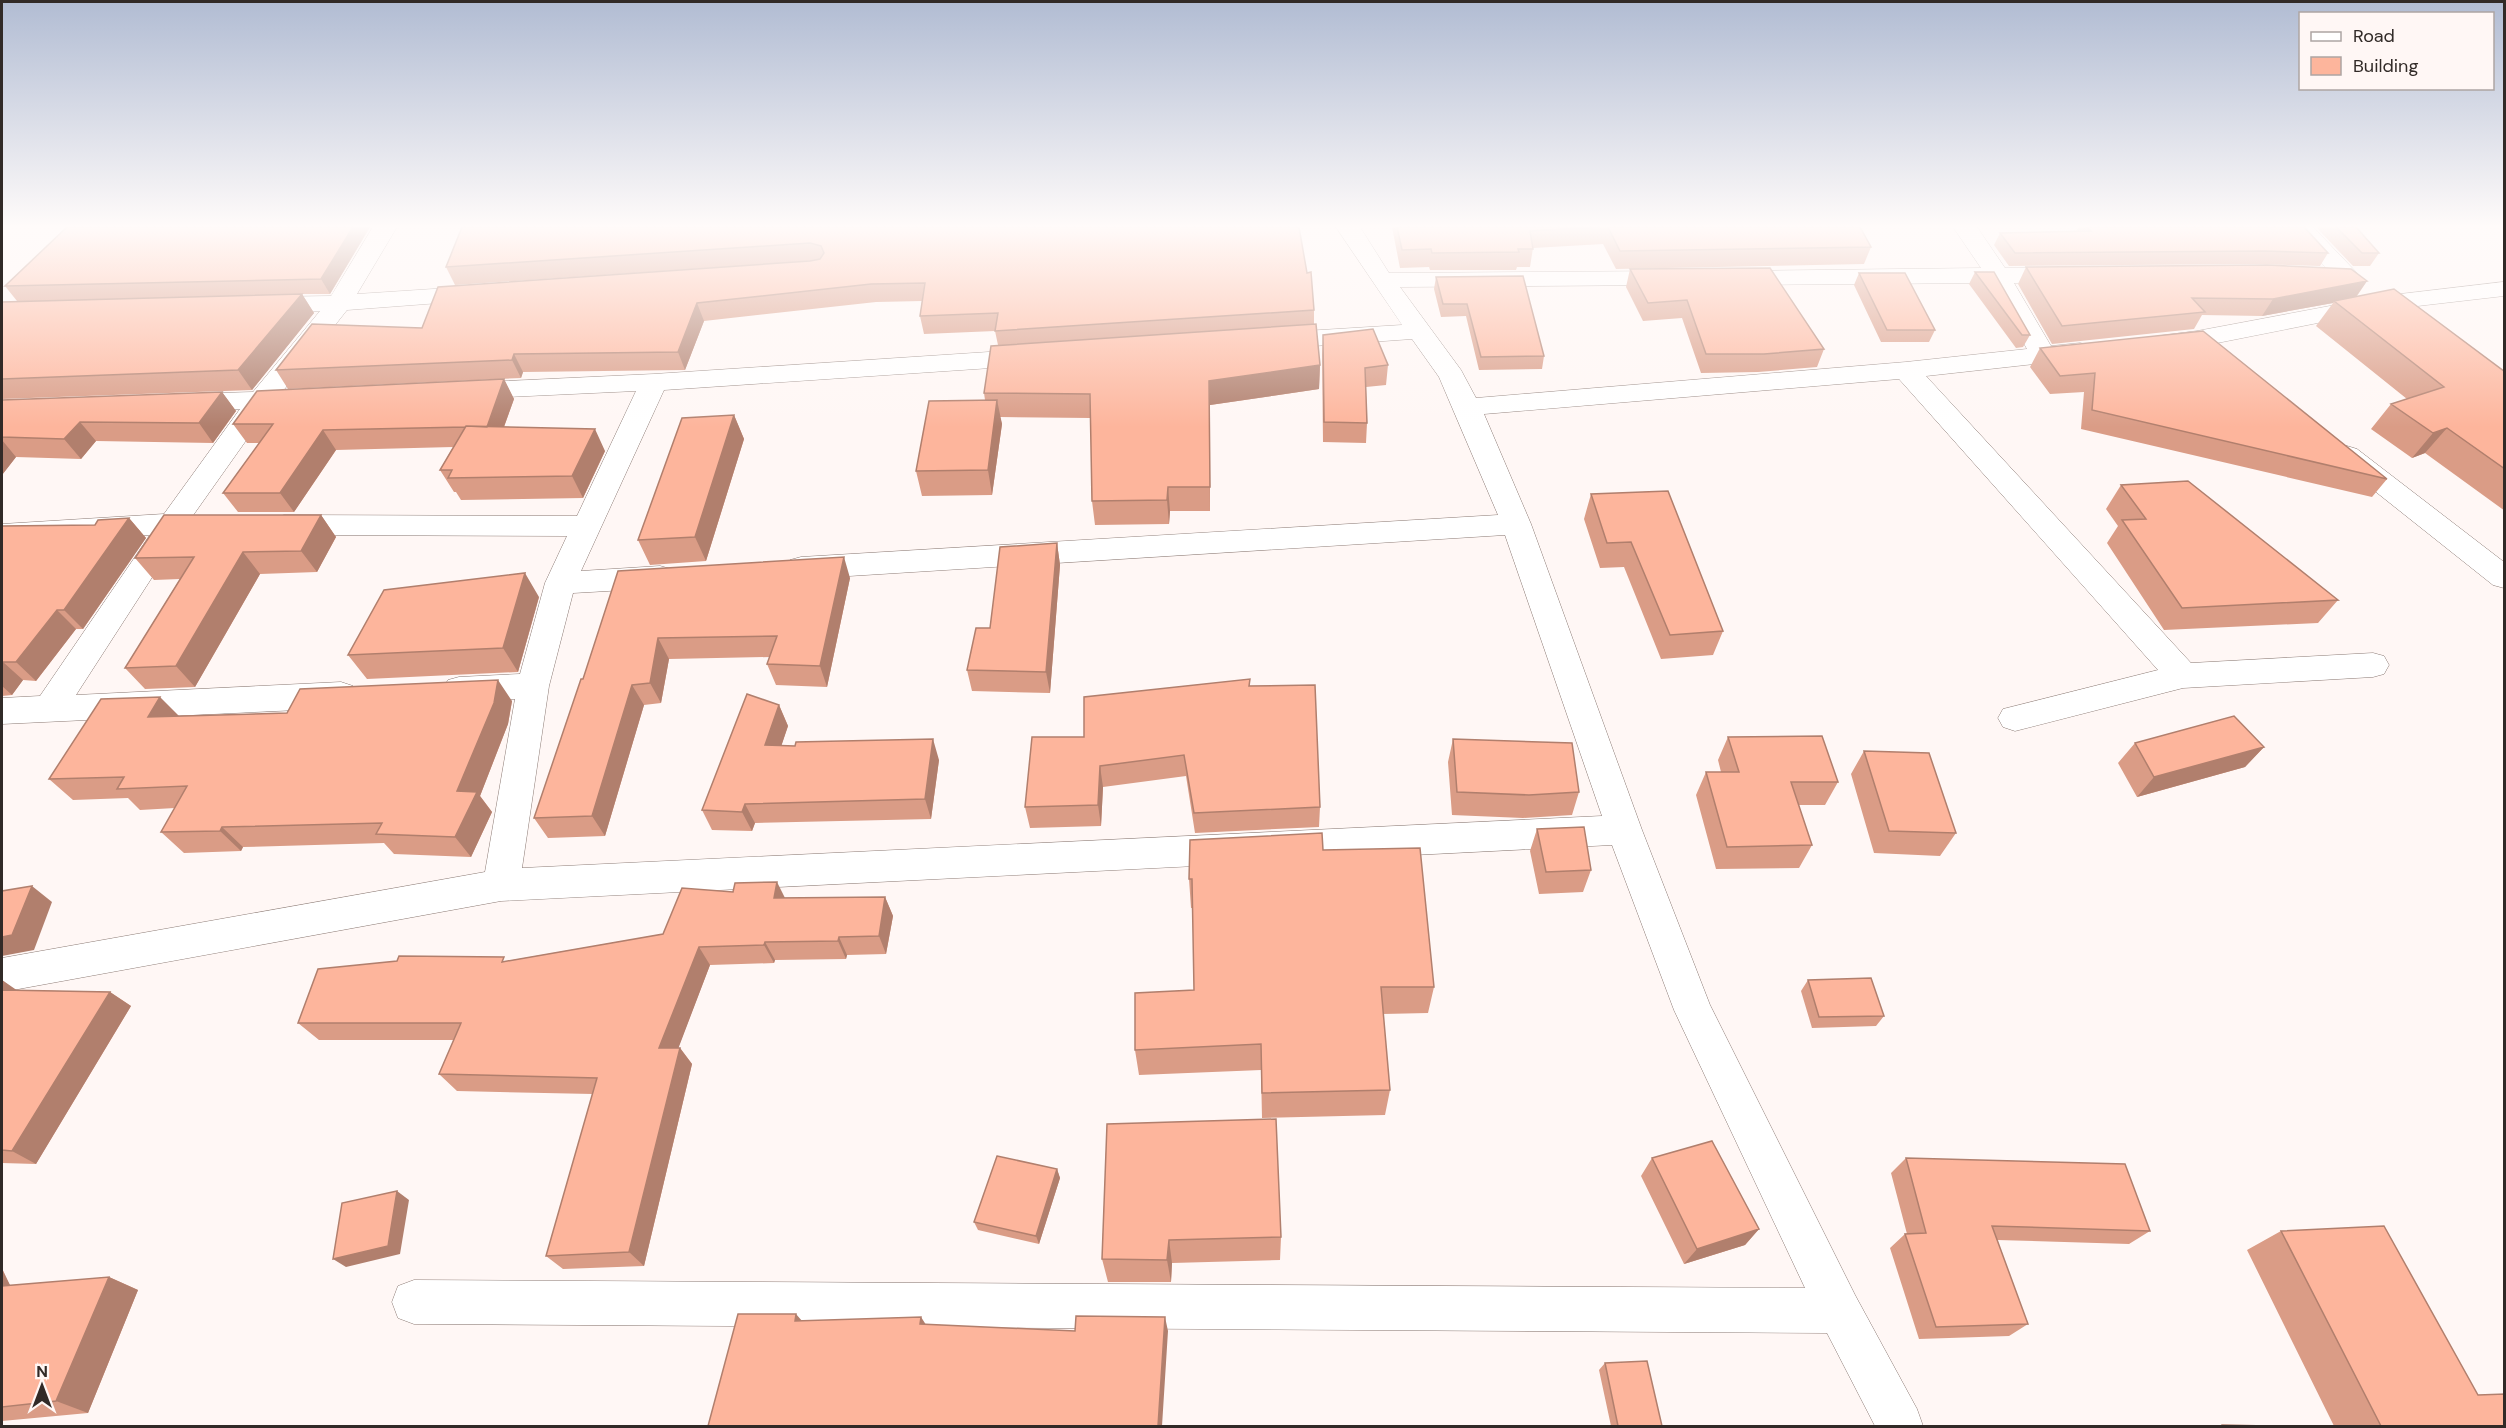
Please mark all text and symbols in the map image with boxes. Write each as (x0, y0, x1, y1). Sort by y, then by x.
legend (2299, 12, 2494, 90)
text: Road (2353, 24, 2395, 48)
text: Building (2353, 54, 2418, 78)
north arrow (12, 1356, 72, 1416)
text: N (36, 1361, 48, 1382)

